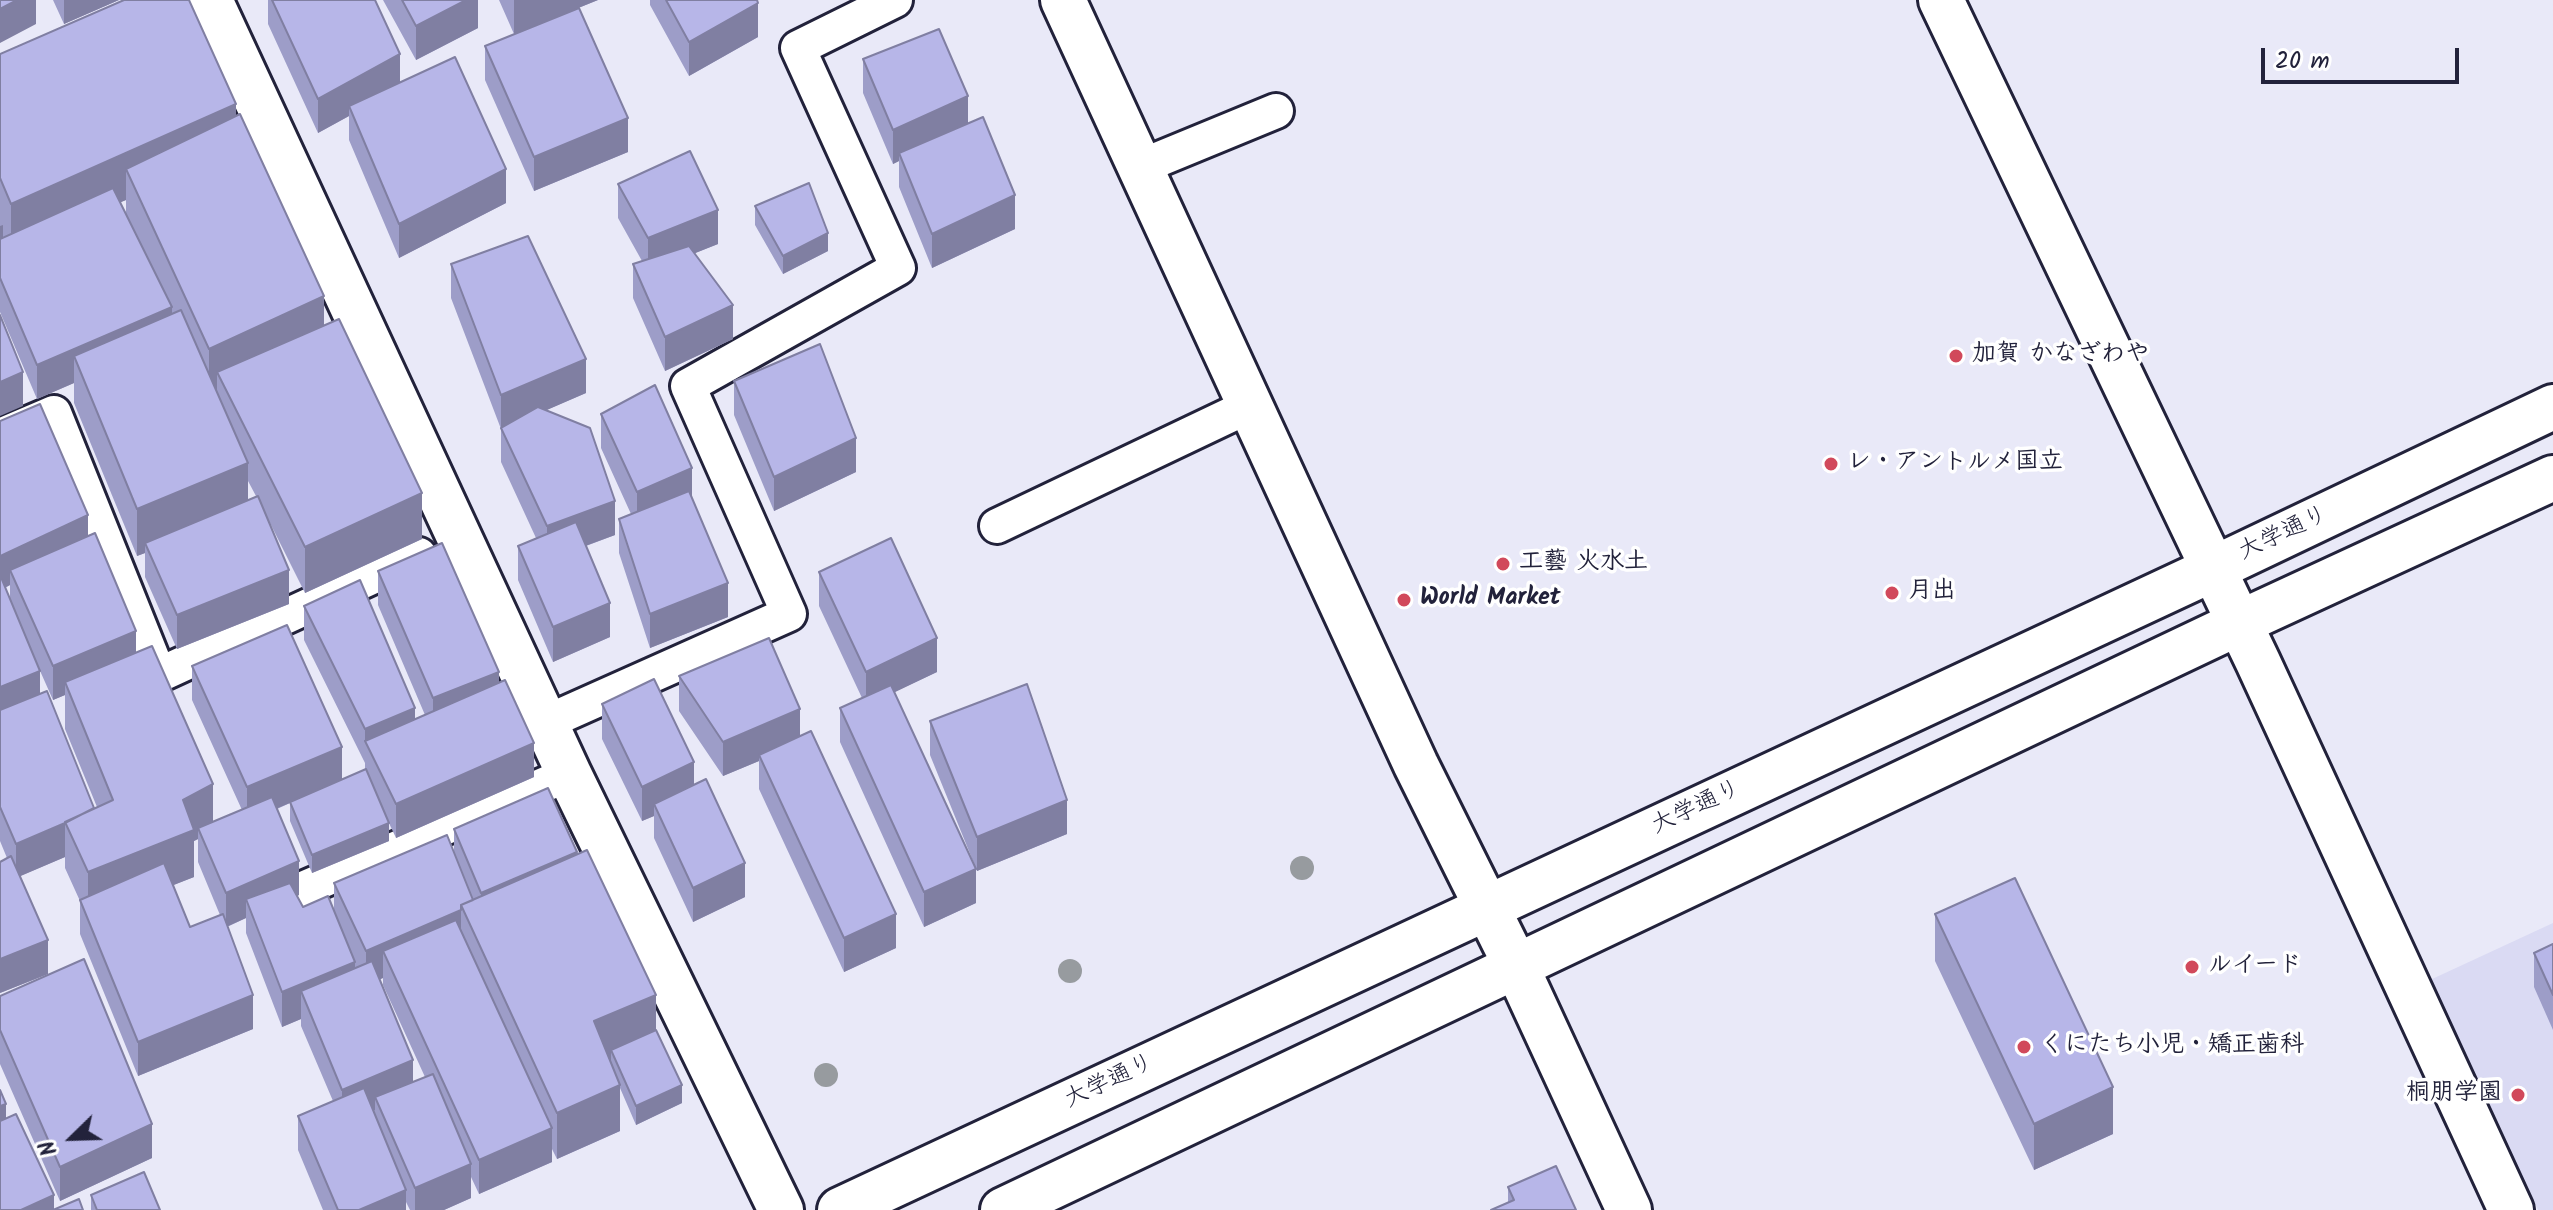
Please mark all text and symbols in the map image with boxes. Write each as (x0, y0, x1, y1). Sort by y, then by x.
scale bar (2265, 32, 2463, 82)
text: 20 m (2275, 42, 2330, 81)
place label: 加賀 かなざわや (1972, 342, 2149, 370)
marker: 加賀 かなざわや (1947, 347, 1965, 365)
place label: レ・アントルメ国立 (1847, 450, 2063, 478)
marker: レ・アントルメ国立 (1822, 455, 1840, 473)
street label: 大学通り (2234, 502, 2334, 568)
place label: 工藝 火水土 (1519, 550, 1648, 578)
marker: 工藝 火水土 (1494, 555, 1512, 573)
place label: 月出 (1908, 579, 1956, 607)
marker: 月出 (1883, 584, 1901, 602)
place label: World Market (1420, 586, 1560, 614)
marker: World Market (1395, 591, 1413, 609)
street label: 大学通り (1647, 776, 1747, 842)
place label: ルイード (2208, 953, 2302, 981)
marker: ルイード (2183, 958, 2201, 976)
place label: くにたち小児・矯正歯科 (2040, 1033, 2304, 1061)
marker: くにたち小児・矯正歯科 (2015, 1038, 2033, 1056)
street label: 大学通り (1060, 1050, 1160, 1116)
place label: 桐朋学園 (2406, 1081, 2502, 1109)
marker: 桐朋学園 (2509, 1086, 2527, 1104)
north arrow (32, 1098, 112, 1178)
text: N (31, 1134, 68, 1161)

